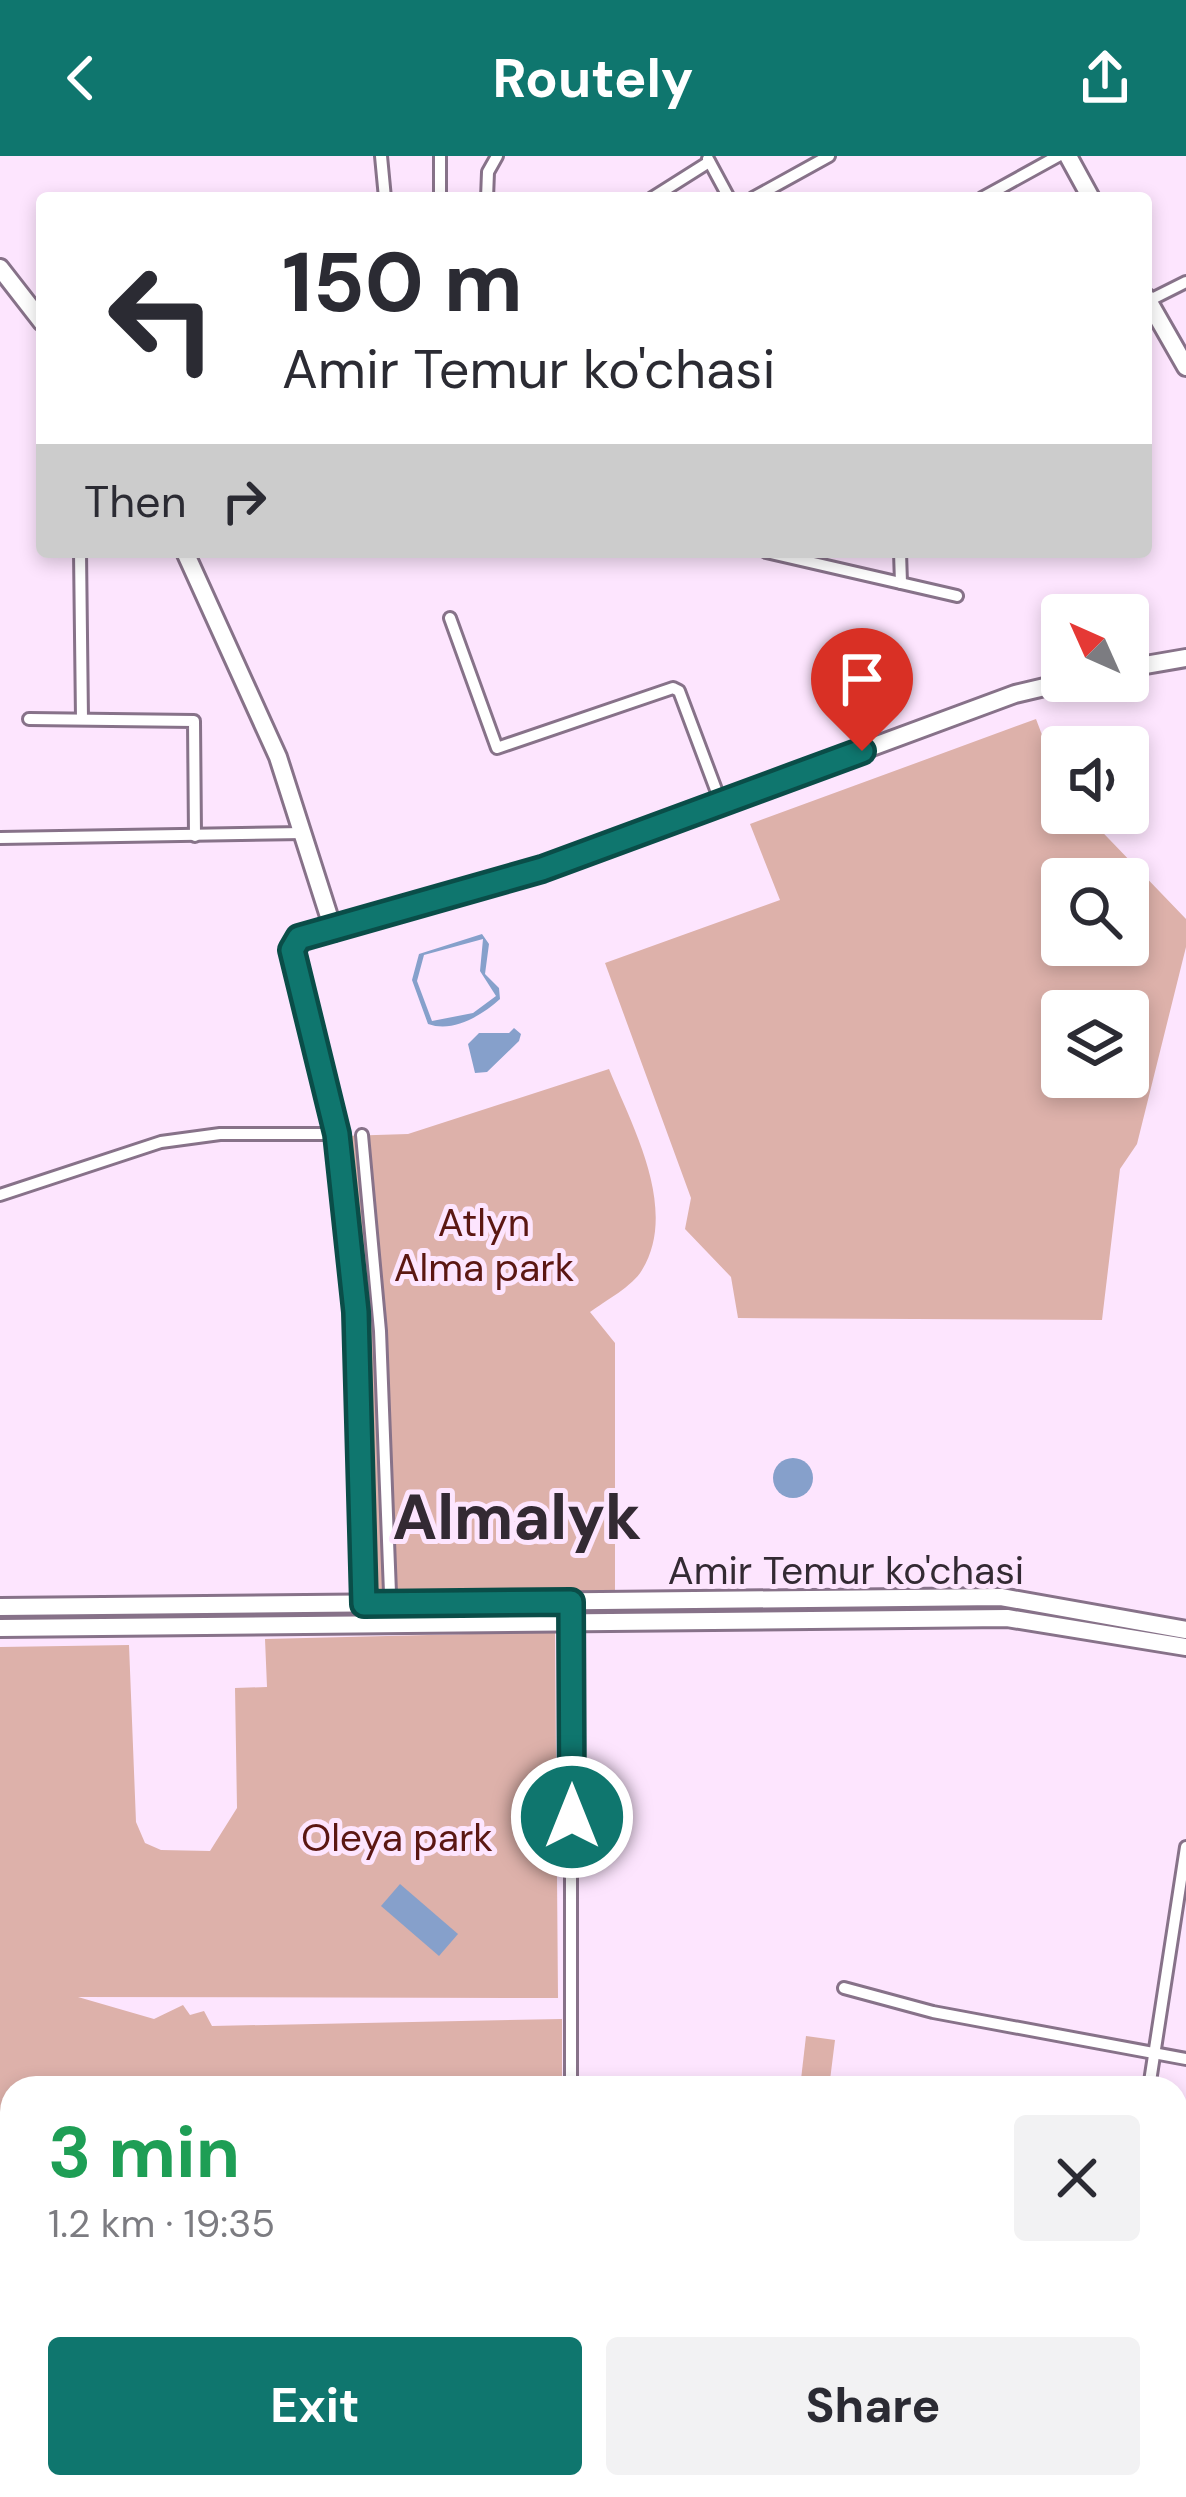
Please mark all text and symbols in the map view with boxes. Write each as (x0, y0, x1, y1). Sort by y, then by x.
text: Routely (493, 43, 693, 114)
icon: back (48, 45, 114, 111)
icon: share (1072, 45, 1138, 111)
text: 150 m (282, 228, 523, 337)
icon: left (84, 240, 240, 396)
text: Amir Temur ko'chasi (282, 334, 775, 405)
icon: right (211, 468, 277, 534)
text: Then (84, 472, 187, 531)
north arrow (1041, 594, 1149, 702)
map controls (1041, 594, 1149, 1098)
pin (811, 628, 913, 751)
icon: arrive (829, 646, 895, 712)
button: sound (1041, 726, 1149, 834)
button: search (1041, 858, 1149, 966)
button: layers (1041, 990, 1149, 1098)
park label: Atlyn Alma park (394, 1197, 574, 1293)
district label: Almalyk (393, 1477, 641, 1559)
street label: Amir Temur ko'chasi (668, 1545, 1024, 1596)
position arrow (509, 1754, 635, 1880)
park label: Oleya park (301, 1812, 493, 1863)
text: 3 min (48, 2106, 240, 2199)
button: close (1014, 2115, 1140, 2241)
text: 1.2 km · 19:35 (48, 2198, 275, 2249)
button: Exit (48, 2337, 582, 2475)
button: Share (606, 2337, 1140, 2475)

